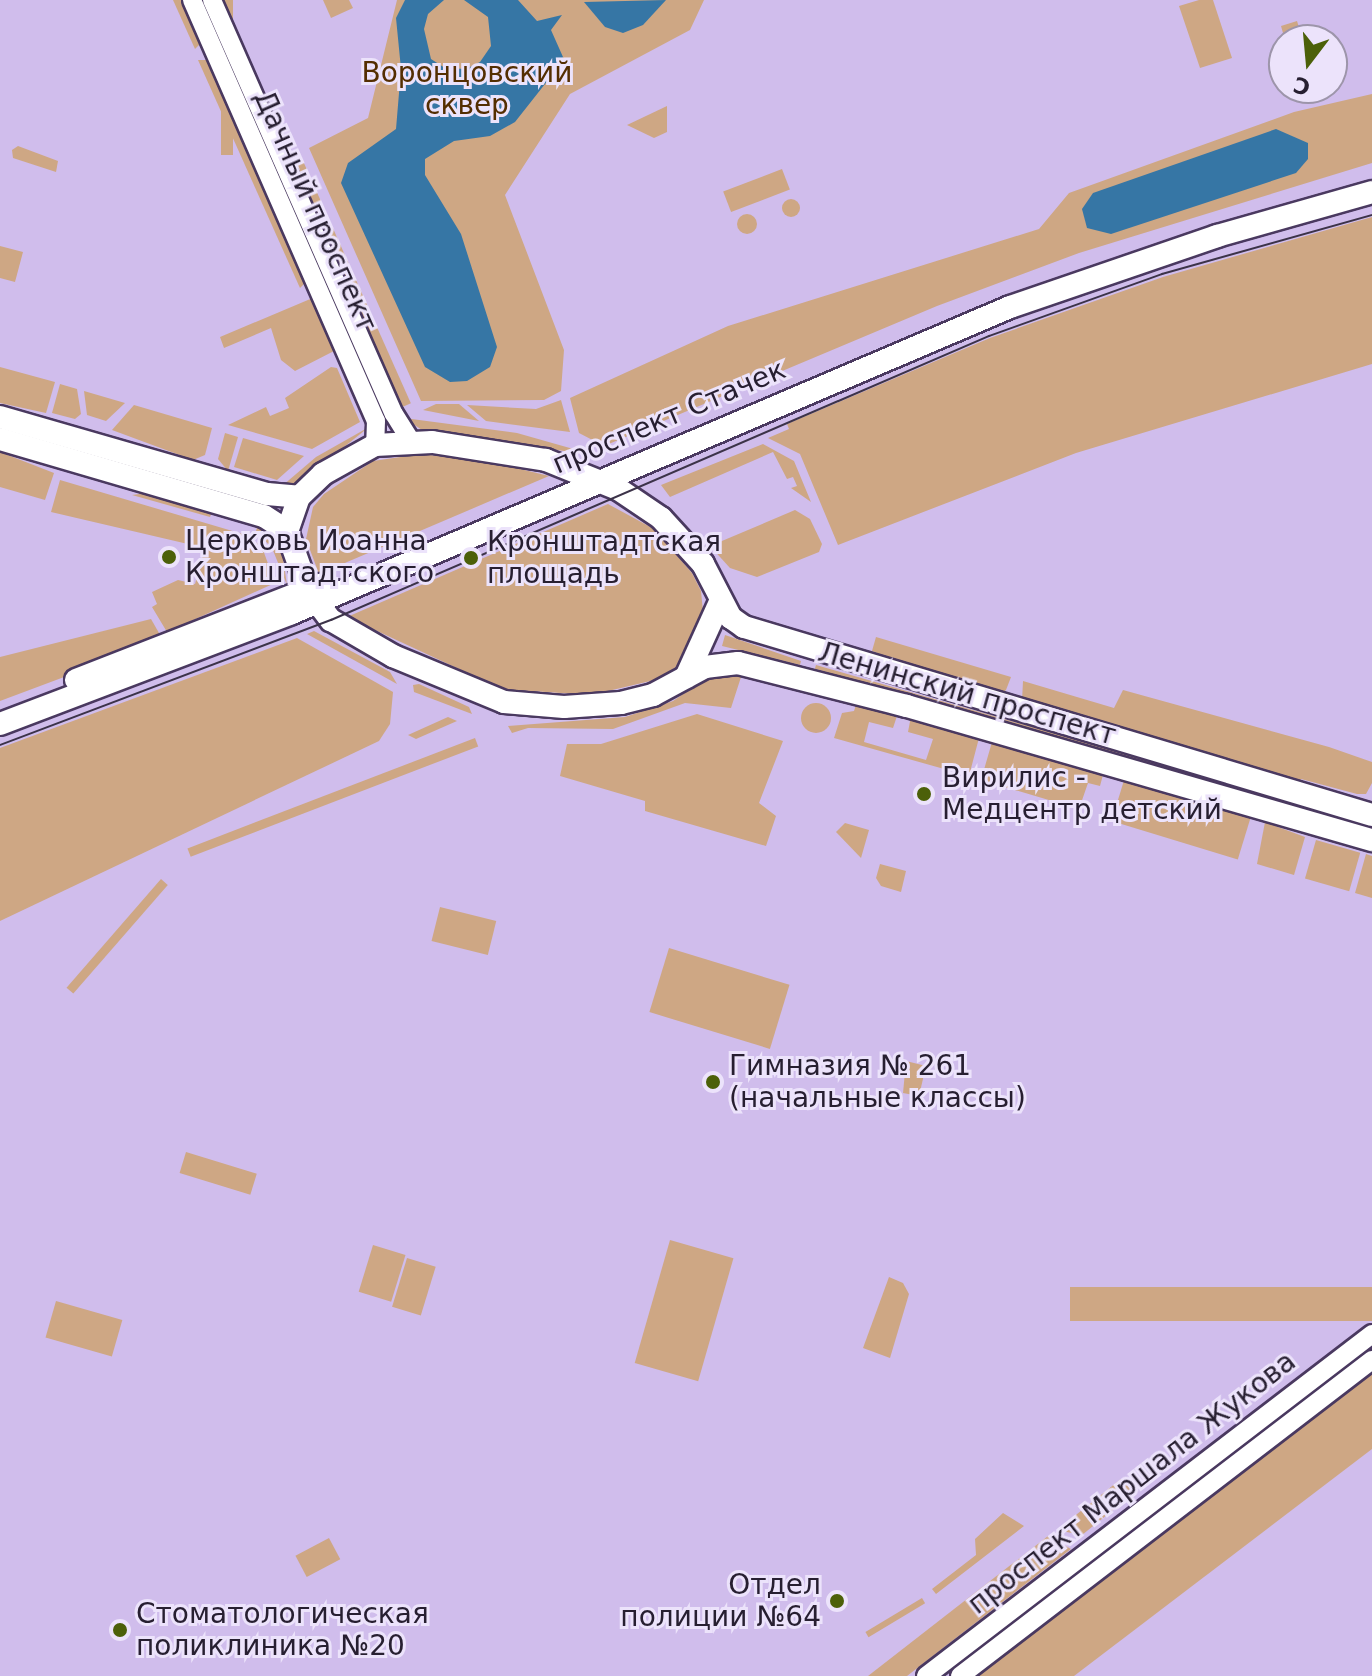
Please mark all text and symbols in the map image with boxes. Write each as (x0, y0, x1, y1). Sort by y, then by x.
north arrow (1268, 24, 1348, 104)
park label: Воронцовский сквер (362, 56, 572, 122)
text: С (1291, 71, 1313, 100)
street label: Дачный проспект (247, 85, 383, 337)
street label: проспект Стачек (547, 353, 791, 481)
place label: Церковь Иоанна Кронштадтского (185, 524, 434, 590)
place label: Кронштадтская площадь (487, 525, 721, 591)
marker: Церковь Иоанна Кронштадтского (160, 548, 178, 566)
marker: Кронштадтская площадь (462, 549, 480, 567)
street label: Ленинский проспект (814, 635, 1120, 753)
place label: Вирилис - Медцентр детский (942, 761, 1222, 827)
marker: Вирилис - Медцентр детский (913, 783, 935, 805)
place label: Гимназия № 261 (начальные классы) (729, 1049, 1026, 1115)
marker: Гимназия № 261 (начальные классы) (704, 1073, 722, 1091)
street label: проспект Маршала Жукова (961, 1345, 1303, 1621)
place label: Отдел полиции №64 (620, 1568, 821, 1634)
marker: Отдел полиции №64 (828, 1592, 846, 1610)
place label: Стоматологическая поликлиника №20 (136, 1597, 429, 1663)
marker: Стоматологическая поликлиника №20 (111, 1621, 129, 1639)

